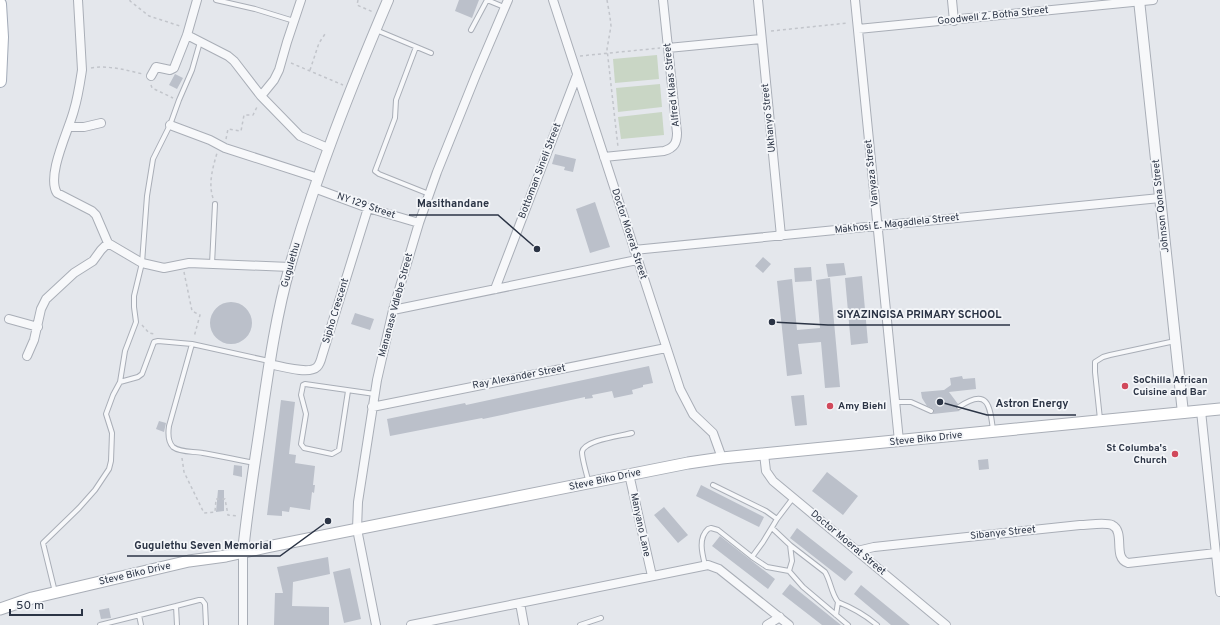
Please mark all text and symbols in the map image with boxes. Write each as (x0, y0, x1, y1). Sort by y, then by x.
street label: Goodwell Z. Botha Street (937, 4, 1049, 28)
street label: Alfred Klaas Street (661, 42, 683, 128)
street label: Ukhanyo Street (759, 83, 779, 153)
street label: Bottoman Sineli Street (516, 121, 564, 221)
street label: Vanyaza Street (862, 139, 882, 207)
street label: Johnson Qona Street (1150, 158, 1172, 253)
street label: Doctor Moerat Street (608, 187, 650, 281)
street label: NY 129 Street (335, 190, 397, 222)
callout: Masithandane (409, 192, 498, 215)
text: Masithandane (417, 197, 489, 211)
street label: Makhosi E. Magadlela Street (834, 211, 960, 237)
street label: Gugulethu (278, 241, 304, 289)
street label: Mananase Vdlebe Street (376, 251, 416, 359)
street label: Sipho Crescent (320, 277, 352, 345)
callout: SIYAZINGISA PRIMARY SCHOOL (828, 302, 1010, 325)
text: SIYAZINGISA PRIMARY SCHOOL (837, 308, 1002, 322)
street label: Ray Alexander Street (471, 362, 567, 392)
place label: SoChilla African Cuisine and Bar (1133, 374, 1208, 399)
marker: SoChilla African Cuisine and Bar (1120, 381, 1130, 391)
callout: Astron Energy (987, 392, 1076, 415)
text: Astron Energy (995, 397, 1069, 411)
place label: Amy Biehl (838, 400, 886, 413)
marker: Amy Biehl (825, 401, 835, 411)
street label: Steve Biko Drive (889, 429, 963, 449)
place label: St Columba's Church (1106, 442, 1167, 467)
marker: St Columba's Church (1170, 449, 1180, 459)
street label: Steve Biko Drive (568, 466, 642, 494)
street label: Manyano Lane (627, 492, 653, 558)
street label: Doctor Moerat Street (808, 508, 889, 579)
street label: Sibanye Street (970, 523, 1037, 543)
callout: Gugulethu Seven Memorial (127, 533, 280, 556)
text: Gugulethu Seven Memorial (134, 539, 272, 553)
street label: Steve Biko Drive (98, 559, 172, 589)
scale bar (10, 591, 82, 617)
text: 50 m (16, 598, 44, 614)

